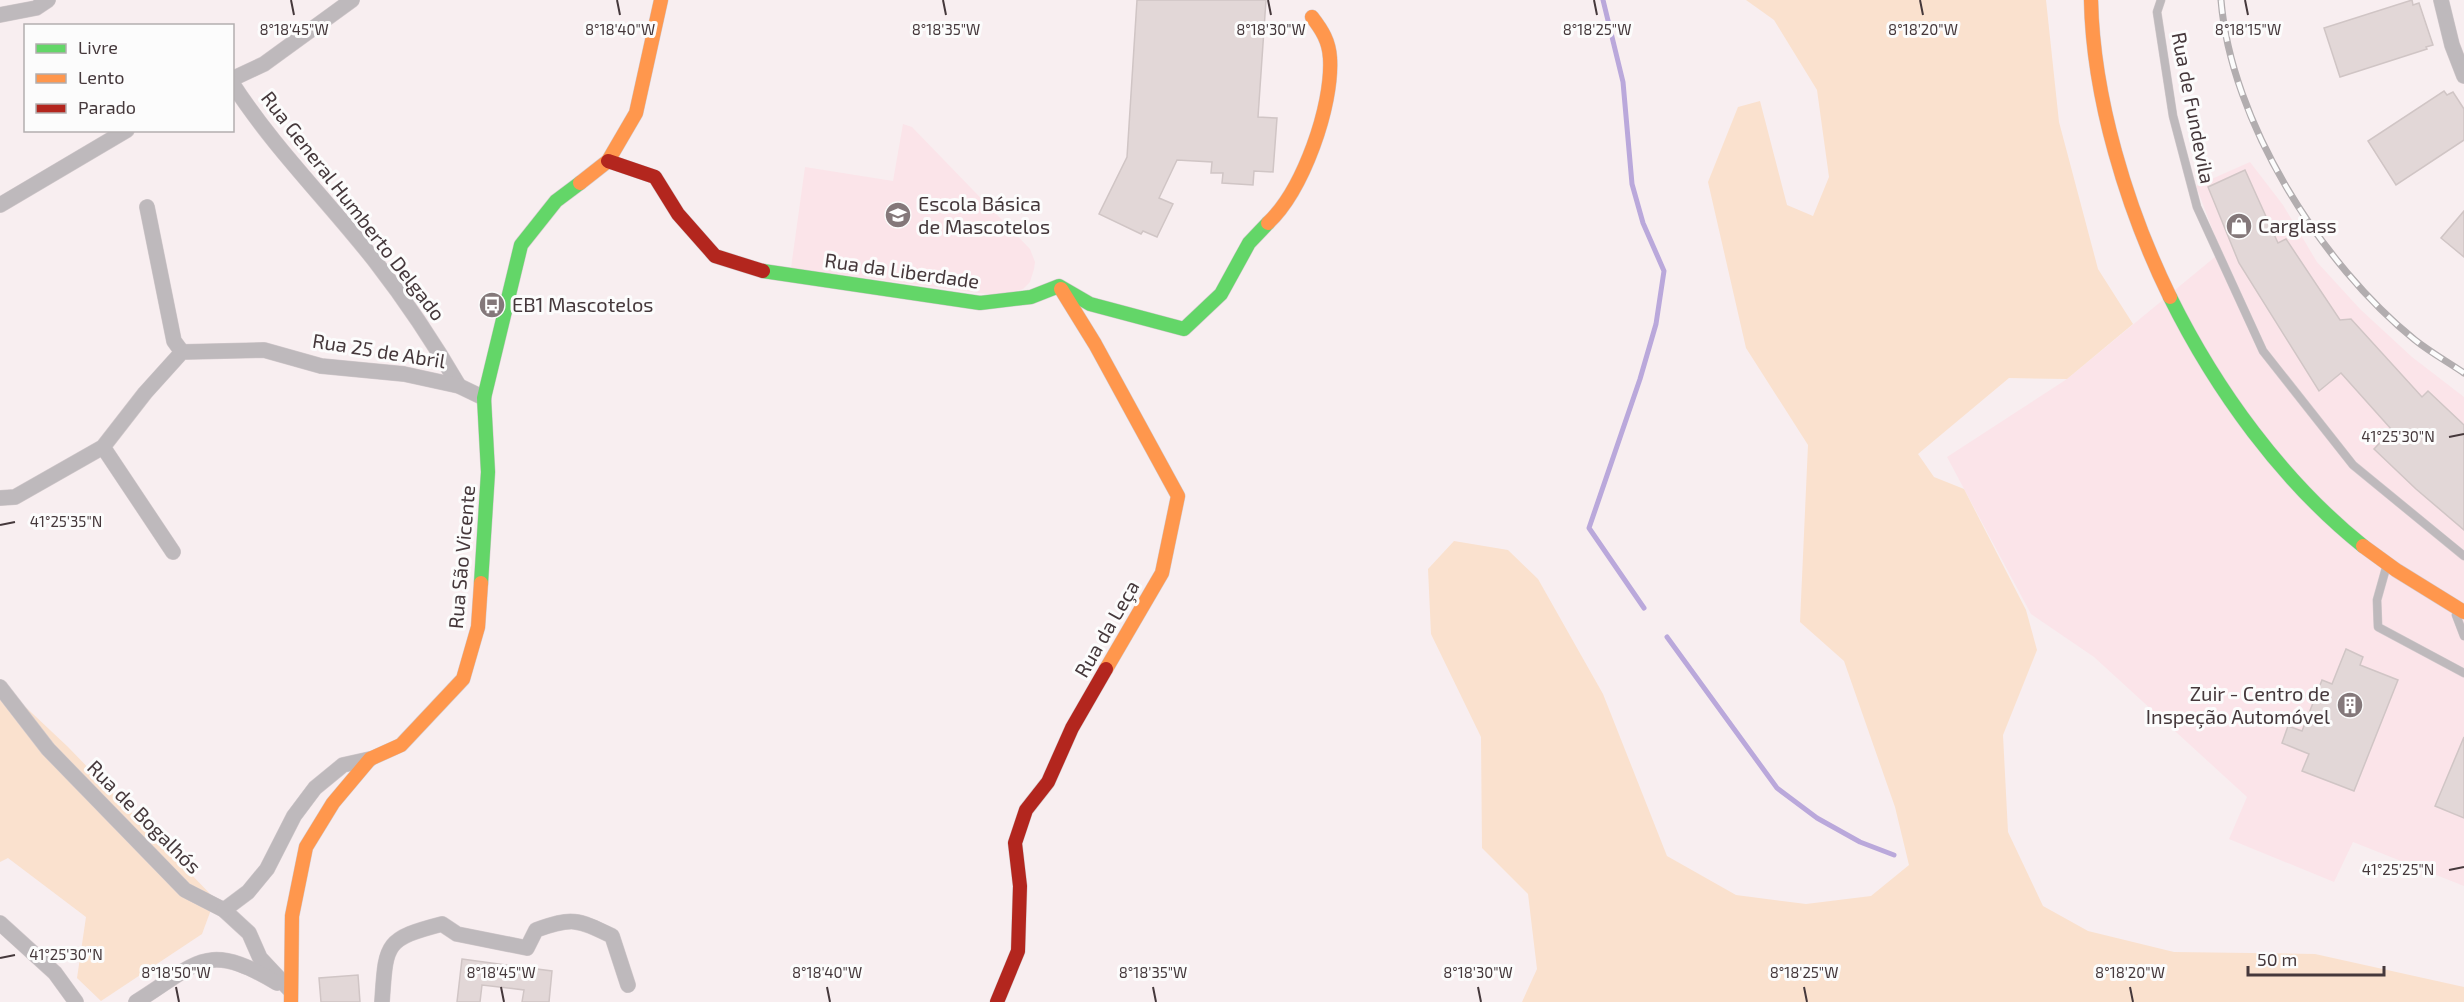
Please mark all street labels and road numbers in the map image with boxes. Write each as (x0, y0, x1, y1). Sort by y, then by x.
street label: Rua de Fundevila (2168, 30, 2220, 186)
street label: Rua General Humberto Delgado (257, 86, 451, 325)
street label: Rua da Liberdade (823, 247, 981, 293)
street label: Rua 25 de Abril (311, 328, 448, 372)
street label: Rua São Vicente (443, 484, 479, 630)
street label: Rua da Leça (1069, 576, 1144, 682)
street label: Rua de Bogalhós (83, 755, 206, 878)

